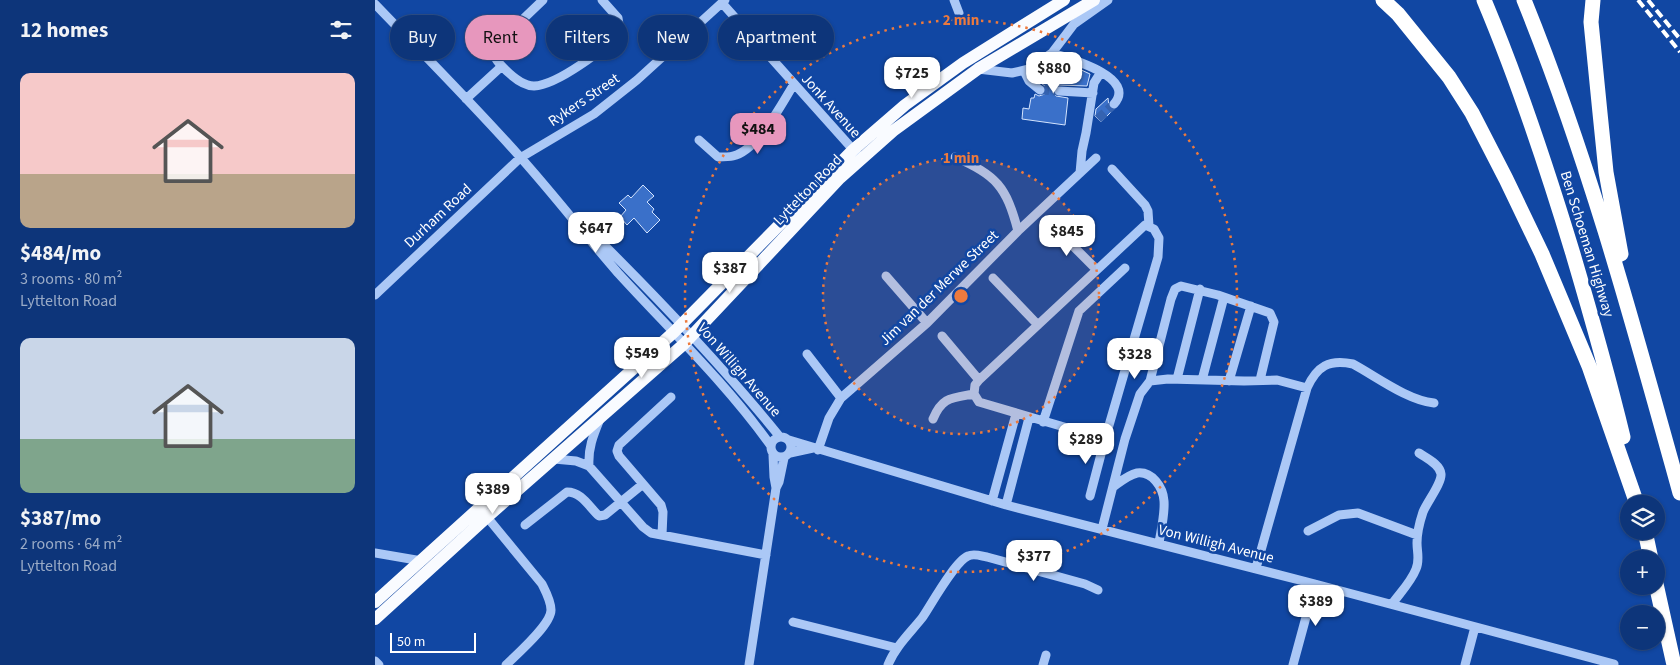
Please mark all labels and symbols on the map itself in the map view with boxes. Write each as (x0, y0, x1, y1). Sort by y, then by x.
text: 2 min (943, 10, 979, 31)
pin: $880 (1024, 52, 1084, 94)
pin: $725 (882, 56, 942, 99)
street label: Rykers Street (544, 68, 624, 132)
street label: Jonk Avenue (796, 69, 866, 143)
pin: $484 (728, 112, 788, 155)
text: 1 min (943, 148, 979, 169)
street label: Lyttelton Road (769, 150, 847, 230)
street label: Ben Schoeman Highway (1555, 168, 1619, 320)
street label: Durham Road (399, 179, 477, 253)
pin: $647 (566, 212, 626, 254)
pin: $845 (1037, 214, 1097, 257)
street label: Jim van der Merwe Street (875, 225, 1003, 351)
pin: $387 (700, 252, 760, 294)
centre of rings (952, 287, 970, 305)
street label: Von Willigh Avenue (692, 318, 786, 422)
pin: $549 (612, 336, 672, 379)
pin: $328 (1105, 338, 1165, 380)
pin: $289 (1056, 422, 1116, 465)
pin: $389 (463, 472, 523, 515)
street label: Von Willigh Avenue (1156, 519, 1276, 569)
pin: $377 (1004, 540, 1064, 582)
pin: $389 (1286, 584, 1346, 627)
scale bar (390, 630, 476, 653)

